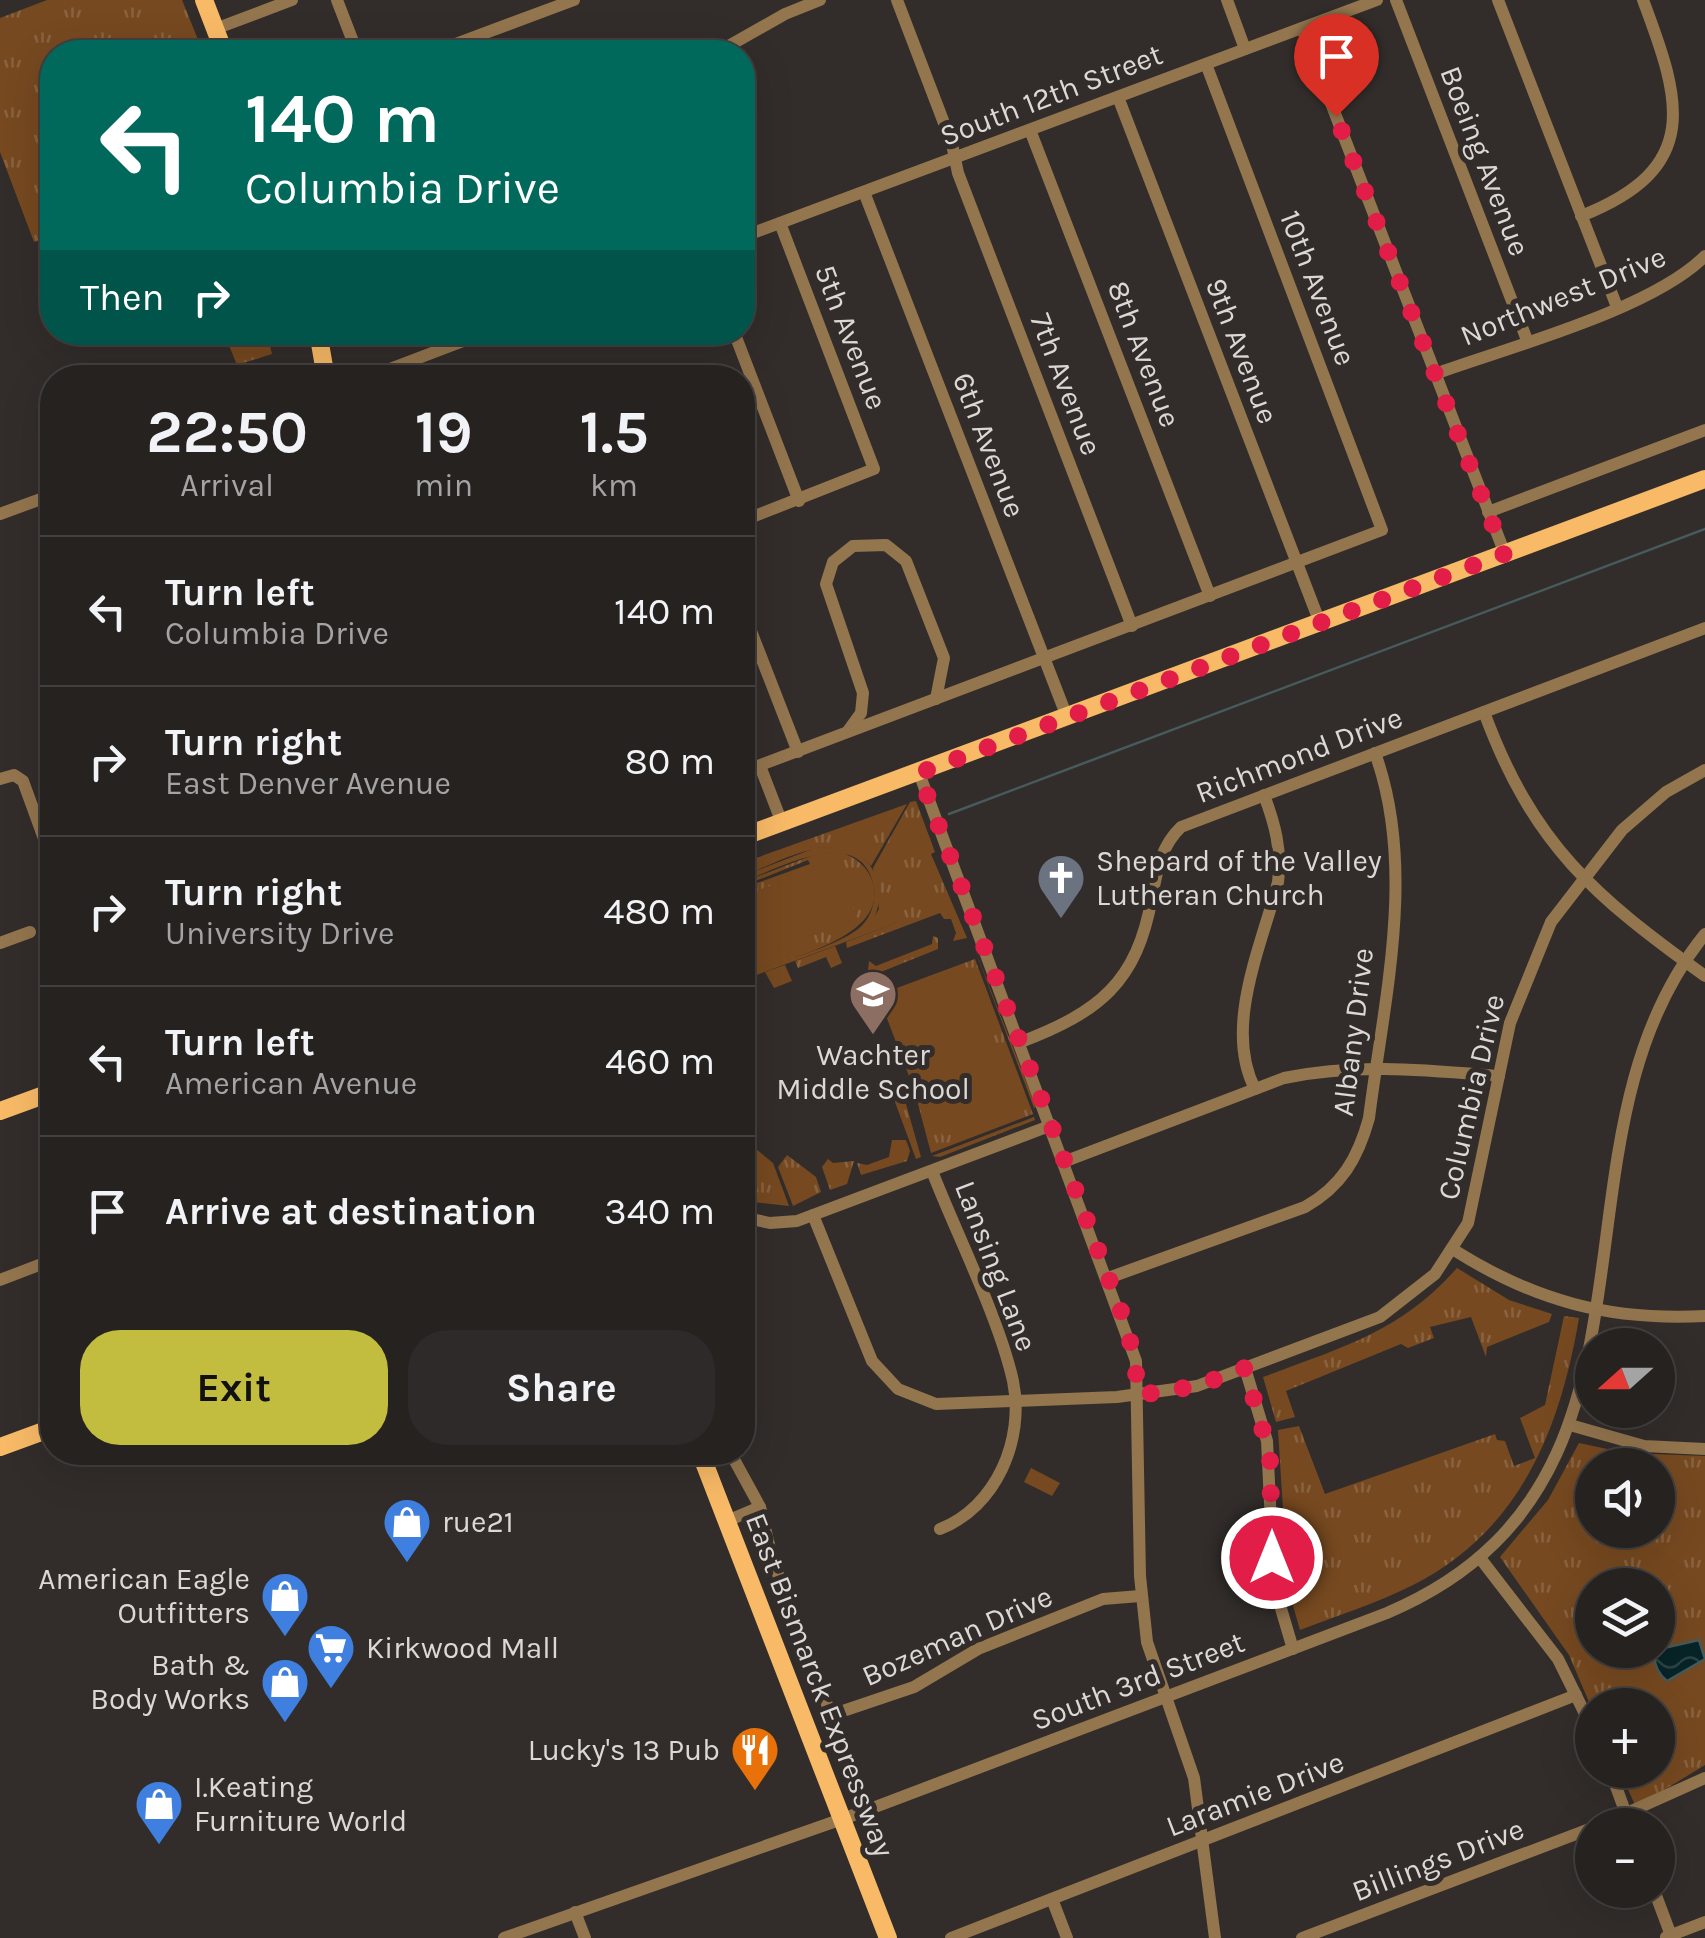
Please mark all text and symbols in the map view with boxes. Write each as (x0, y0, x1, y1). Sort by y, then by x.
pin (1294, 14, 1379, 117)
icon: arrive (1309, 29, 1364, 84)
street label: South 12th Street (935, 36, 1167, 154)
street label: Boeing Avenue (1432, 61, 1538, 261)
text: 140 m (245, 78, 440, 160)
icon: left (80, 80, 210, 210)
text: Columbia Drive (245, 162, 560, 214)
street label: 10th Avenue (1272, 205, 1364, 371)
street label: Northwest Drive (1455, 238, 1671, 354)
street label: 5th Avenue (807, 260, 895, 414)
icon: right (184, 270, 239, 325)
street label: 9th Avenue (1198, 273, 1286, 429)
text: Then (80, 275, 164, 320)
street label: 8th Avenue (1100, 276, 1188, 432)
street label: 7th Avenue (1022, 308, 1110, 460)
street label: 6th Avenue (945, 367, 1033, 523)
text: 22:50 (146, 397, 308, 467)
text: 19 (415, 397, 473, 467)
text: 1.5 (579, 397, 649, 467)
text: Arrival (180, 467, 274, 504)
text: min (414, 467, 473, 504)
text: km (590, 467, 638, 504)
text: Turn left (165, 570, 315, 615)
icon: left (80, 584, 135, 639)
text: 140 m (614, 589, 715, 634)
text: Columbia Drive (165, 615, 389, 652)
street label: Richmond Drive (1191, 699, 1407, 811)
text: Turn right (165, 720, 342, 765)
icon: right (80, 734, 135, 789)
text: 80 m (625, 739, 715, 784)
text: East Denver Avenue (165, 765, 451, 802)
place label: Shepard of the Valley Lutheran Church (1096, 843, 1382, 913)
church icon: Shepard of the Valley Lutheran Church (1035, 852, 1087, 920)
text: Turn right (165, 870, 342, 915)
icon: right (80, 884, 135, 939)
text: 480 m (603, 889, 715, 934)
text: University Drive (165, 915, 394, 952)
street label: Albany Drive (1325, 946, 1381, 1118)
school or university icon: Wachter Middle School (847, 968, 899, 1036)
street label: Columbia Drive (1430, 991, 1512, 1203)
text: Turn left (165, 1020, 315, 1065)
icon: left (80, 1034, 135, 1089)
place label: Wachter Middle School (776, 1037, 970, 1107)
text: 460 m (605, 1039, 715, 1084)
text: American Avenue (165, 1065, 417, 1102)
street label: Lansing Lane (947, 1176, 1045, 1356)
icon: arrive (80, 1184, 135, 1239)
text: Arrive at destination (165, 1189, 537, 1234)
text: 340 m (604, 1189, 715, 1234)
north arrow (1575, 1328, 1675, 1428)
map controls (1575, 1328, 1675, 1908)
button: Exit (80, 1330, 388, 1445)
button: Share (408, 1330, 715, 1445)
button: sound (1575, 1448, 1675, 1548)
shop icon: rue21 (381, 1496, 433, 1564)
place label: rue21 (442, 1504, 514, 1540)
position arrow (1220, 1506, 1324, 1610)
street label: East Bismarck Expressway (738, 1508, 902, 1862)
place label: American Eagle Outfitters (38, 1561, 250, 1631)
button: layers (1575, 1568, 1675, 1668)
shop icon: American Eagle Outfitters (259, 1570, 311, 1638)
street label: Bozeman Drive (856, 1578, 1058, 1694)
supermarket icon: Kirkwood Mall (305, 1622, 357, 1690)
street label: South 3rd Street (1027, 1624, 1249, 1738)
place label: Kirkwood Mall (366, 1630, 559, 1666)
place label: Bath & Body Works (90, 1647, 250, 1717)
shop icon: Bath & Body Works (259, 1656, 311, 1724)
button: + (1575, 1688, 1675, 1788)
restaurant icon: Lucky's 13 Pub (729, 1724, 781, 1792)
place label: Lucky's 13 Pub (528, 1732, 720, 1768)
street label: Laramie Drive (1161, 1744, 1349, 1844)
place label: I.Keating Furniture World (194, 1769, 407, 1839)
shop icon: I.Keating Furniture World (133, 1778, 185, 1846)
button: − (1575, 1808, 1675, 1908)
street label: Billings Drive (1347, 1811, 1529, 1909)

